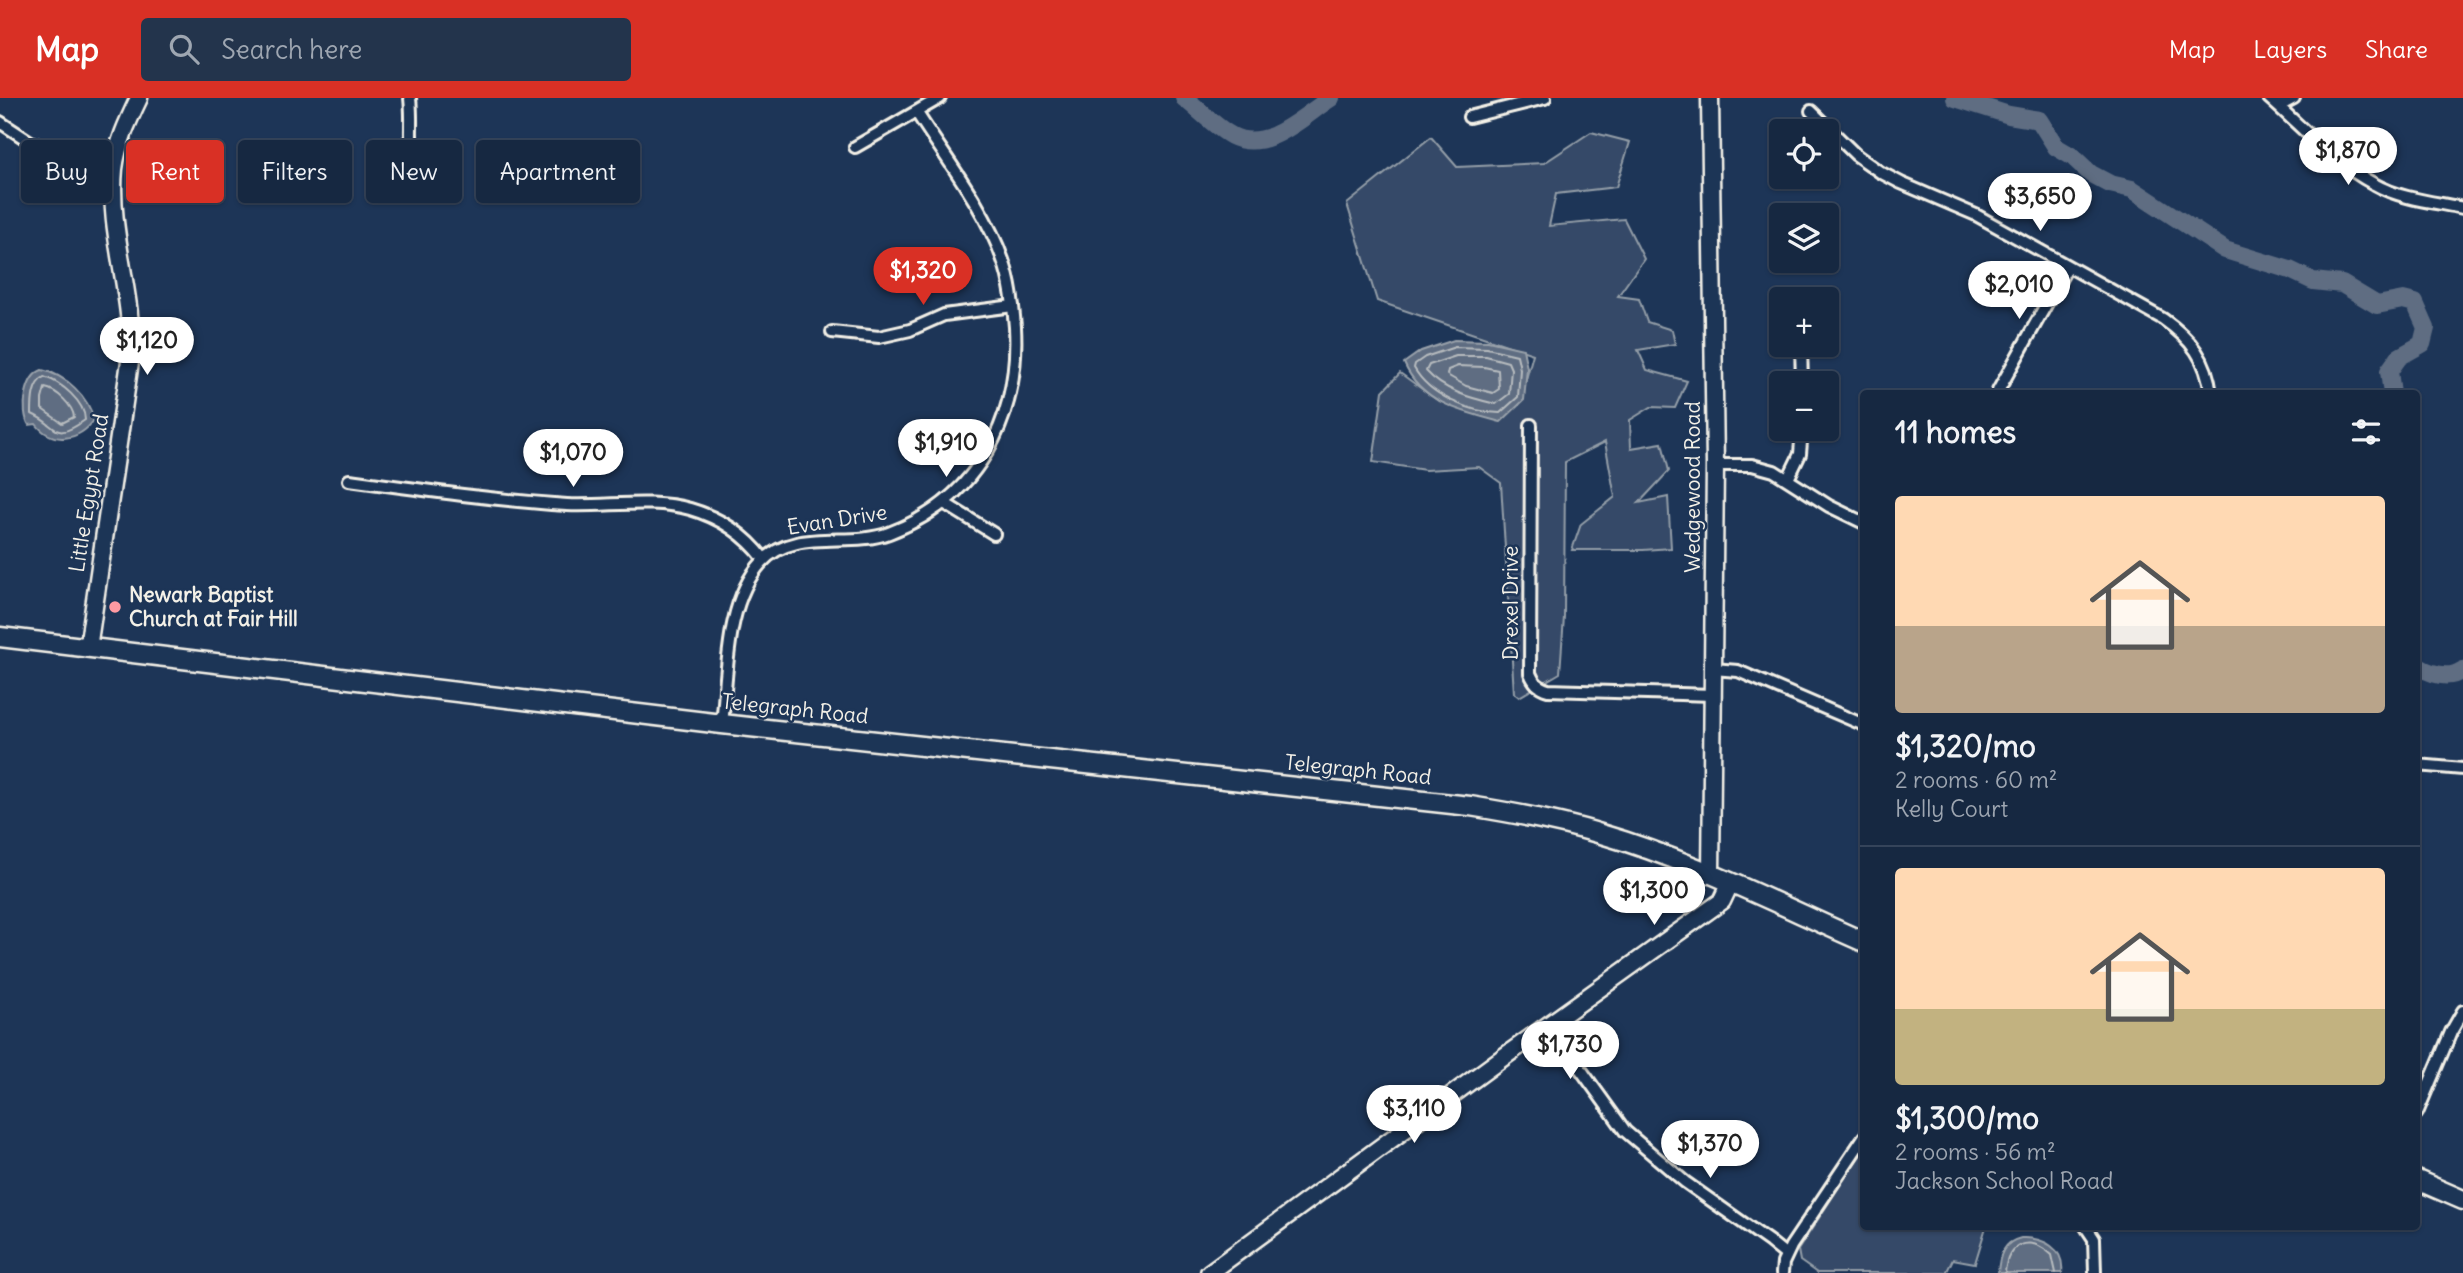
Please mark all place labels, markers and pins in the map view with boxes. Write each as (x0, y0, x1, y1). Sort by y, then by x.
pin: $1,870 (2291, 127, 2405, 187)
pin: $3,650 (1983, 174, 2097, 233)
pin: $1,320 (866, 248, 980, 307)
pin: $2,010 (1962, 262, 2076, 321)
pin: $1,120 (90, 317, 204, 377)
pin: $1,910 (889, 420, 1003, 479)
pin: $1,070 (516, 430, 630, 489)
place label: Newark Baptist Church at Fair Hill (129, 581, 298, 632)
marker: Newark Baptist Church at Fair Hill (107, 599, 123, 615)
pin: $1,300 (1597, 868, 1711, 927)
pin: $1,730 (1513, 1021, 1627, 1081)
pin: $3,110 (1357, 1086, 1471, 1145)
pin: $1,370 (1653, 1121, 1767, 1180)

